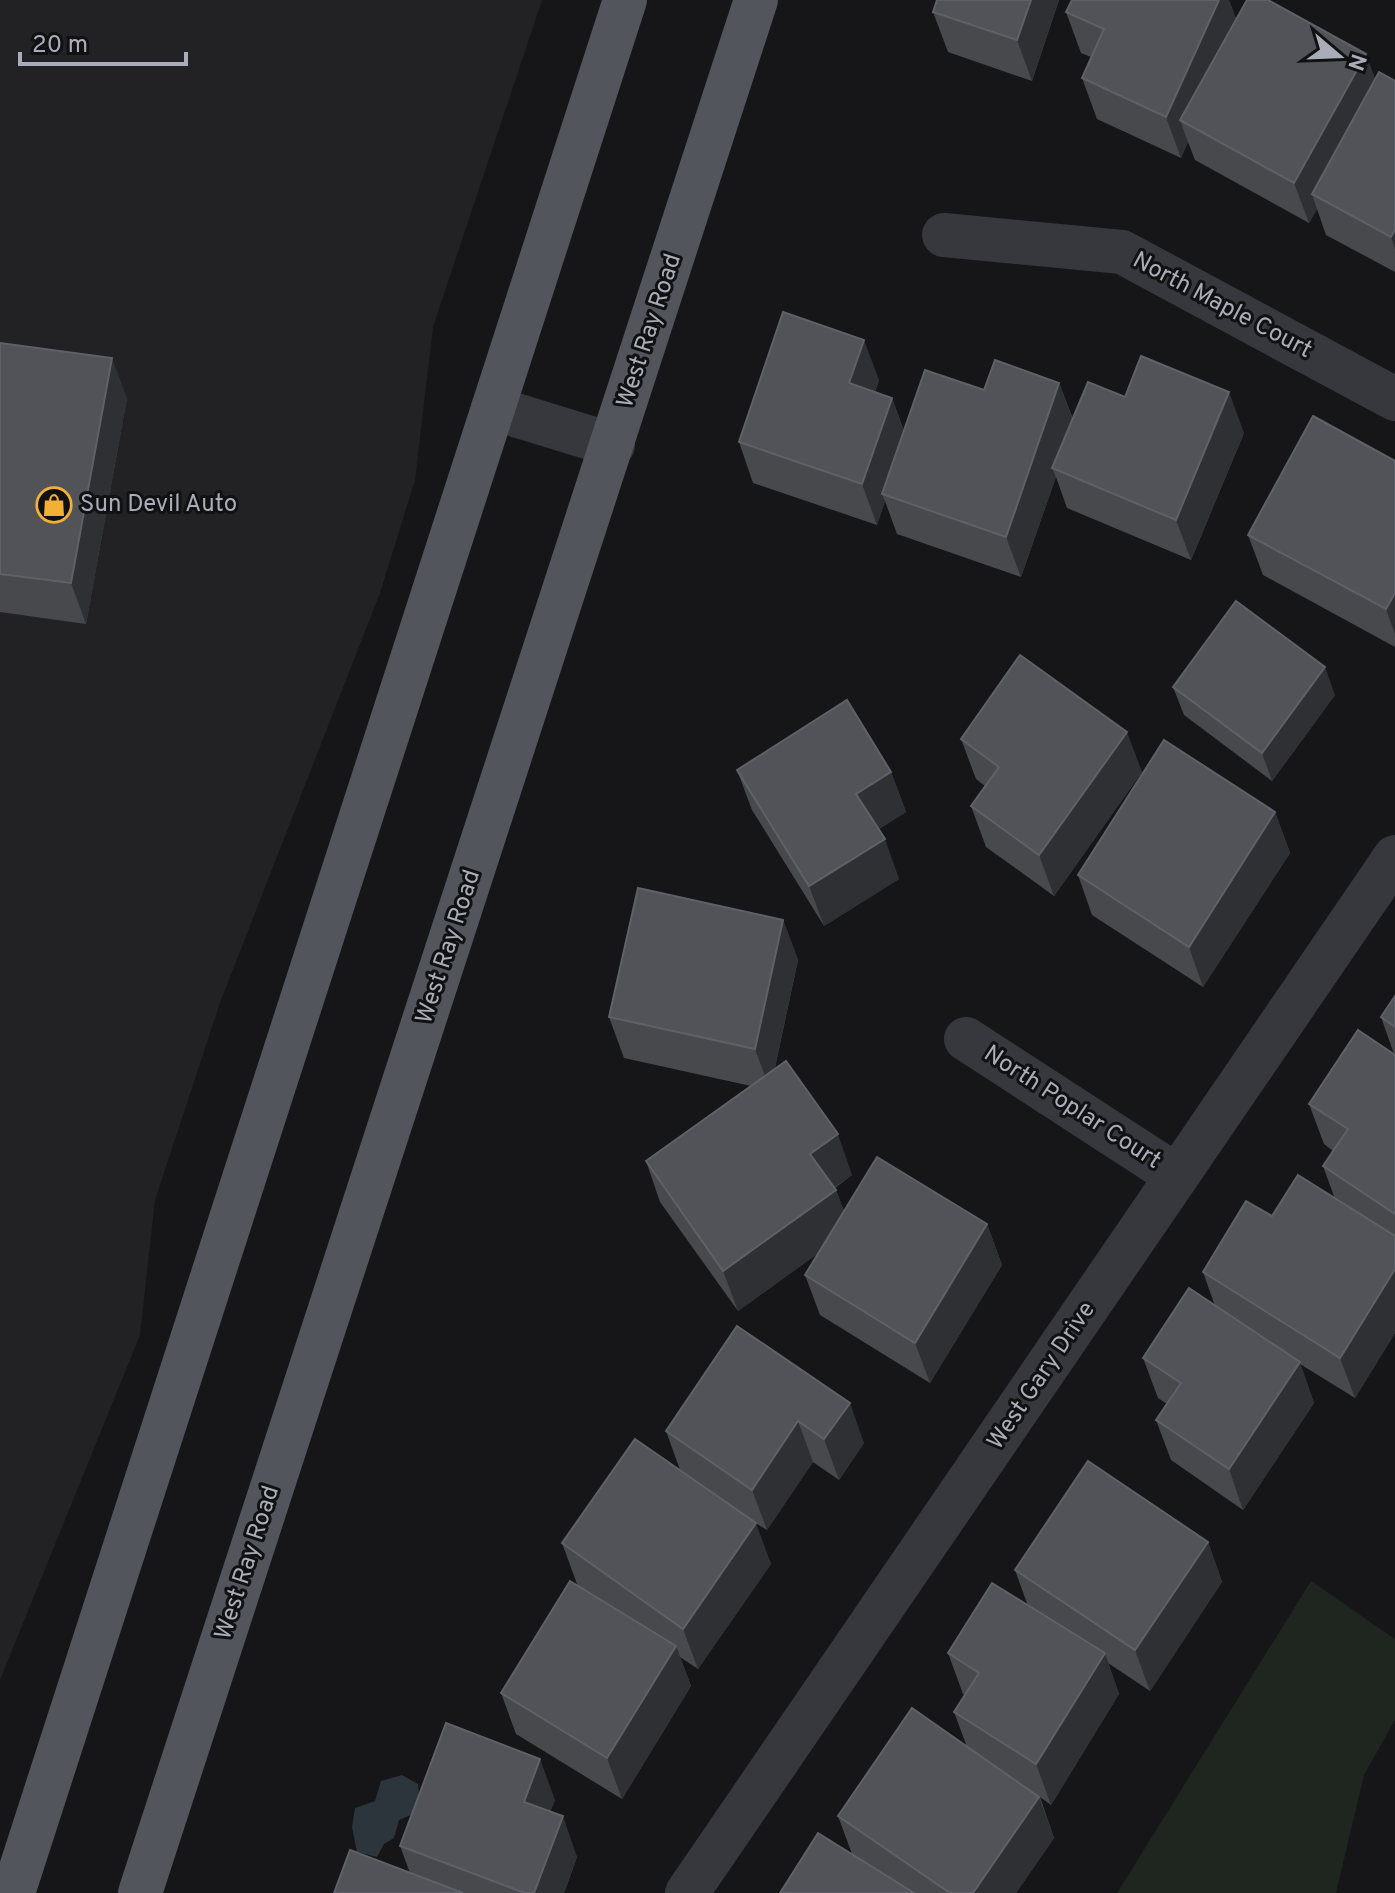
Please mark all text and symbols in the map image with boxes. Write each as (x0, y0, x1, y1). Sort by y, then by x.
scale bar (20, 16, 186, 66)
north arrow (1299, 16, 1379, 96)
text: 20 m (32, 31, 88, 61)
text: N (1340, 50, 1371, 74)
street label: North Maple Court (1127, 246, 1317, 366)
street label: West Ray Road (611, 250, 689, 412)
shop icon: Sun Devil Auto (35, 486, 73, 524)
place label: Sun Devil Auto (80, 490, 237, 520)
street label: West Ray Road (410, 866, 488, 1028)
street label: North Poplar Court (978, 1039, 1166, 1177)
street label: West Gary Drive (981, 1296, 1103, 1456)
street label: West Ray Road (209, 1482, 287, 1644)

